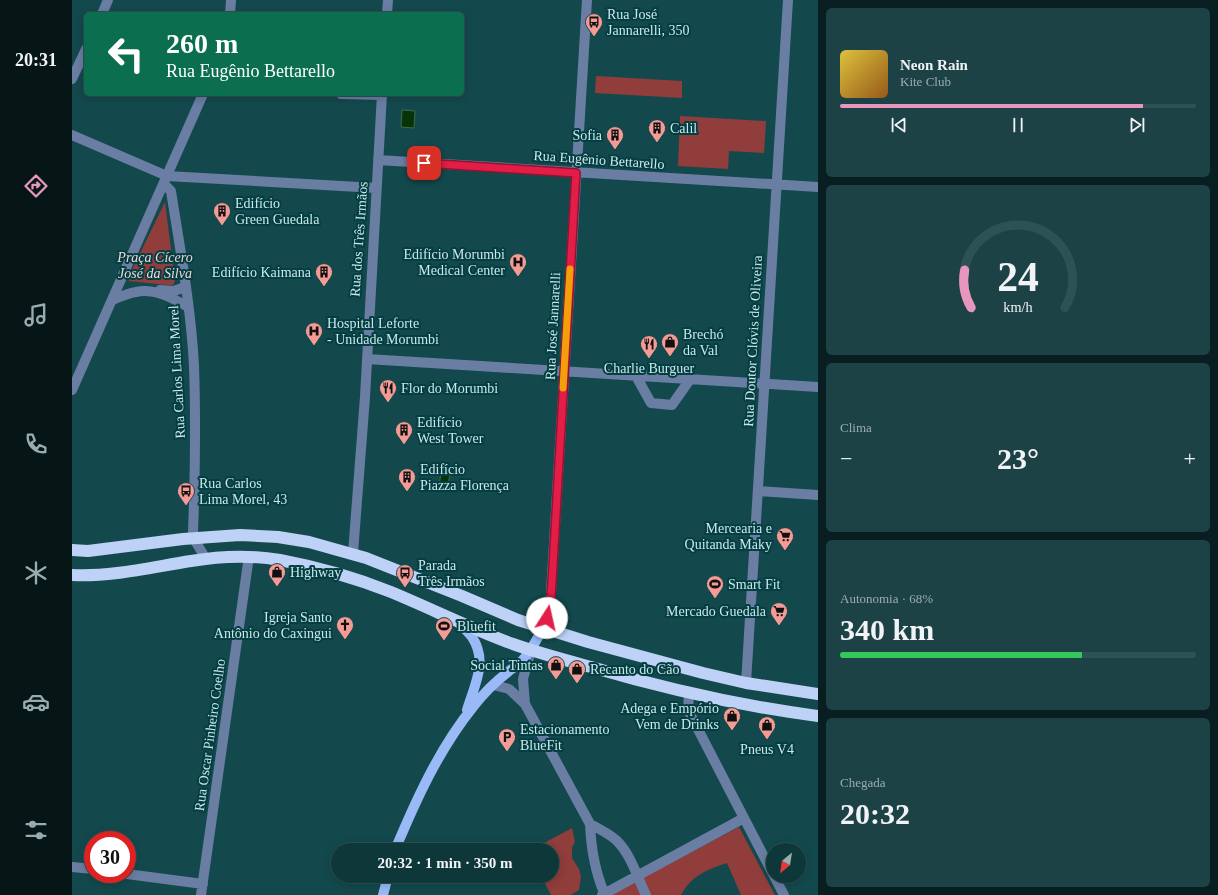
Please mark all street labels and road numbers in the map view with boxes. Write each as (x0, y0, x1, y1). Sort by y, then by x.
street label: Rua Eugênio Bettarello (533, 148, 665, 172)
street label: Rua dos Três Irmãos (347, 181, 371, 297)
street label: Rua Doutor Clóvis de Oliveira (741, 254, 765, 427)
street label: Rua José Jannarelli (543, 272, 563, 380)
street label: Rua Carlos Lima Morel (166, 305, 188, 439)
street label: Rua Oscar Pinheiro Coelho (192, 658, 228, 812)

